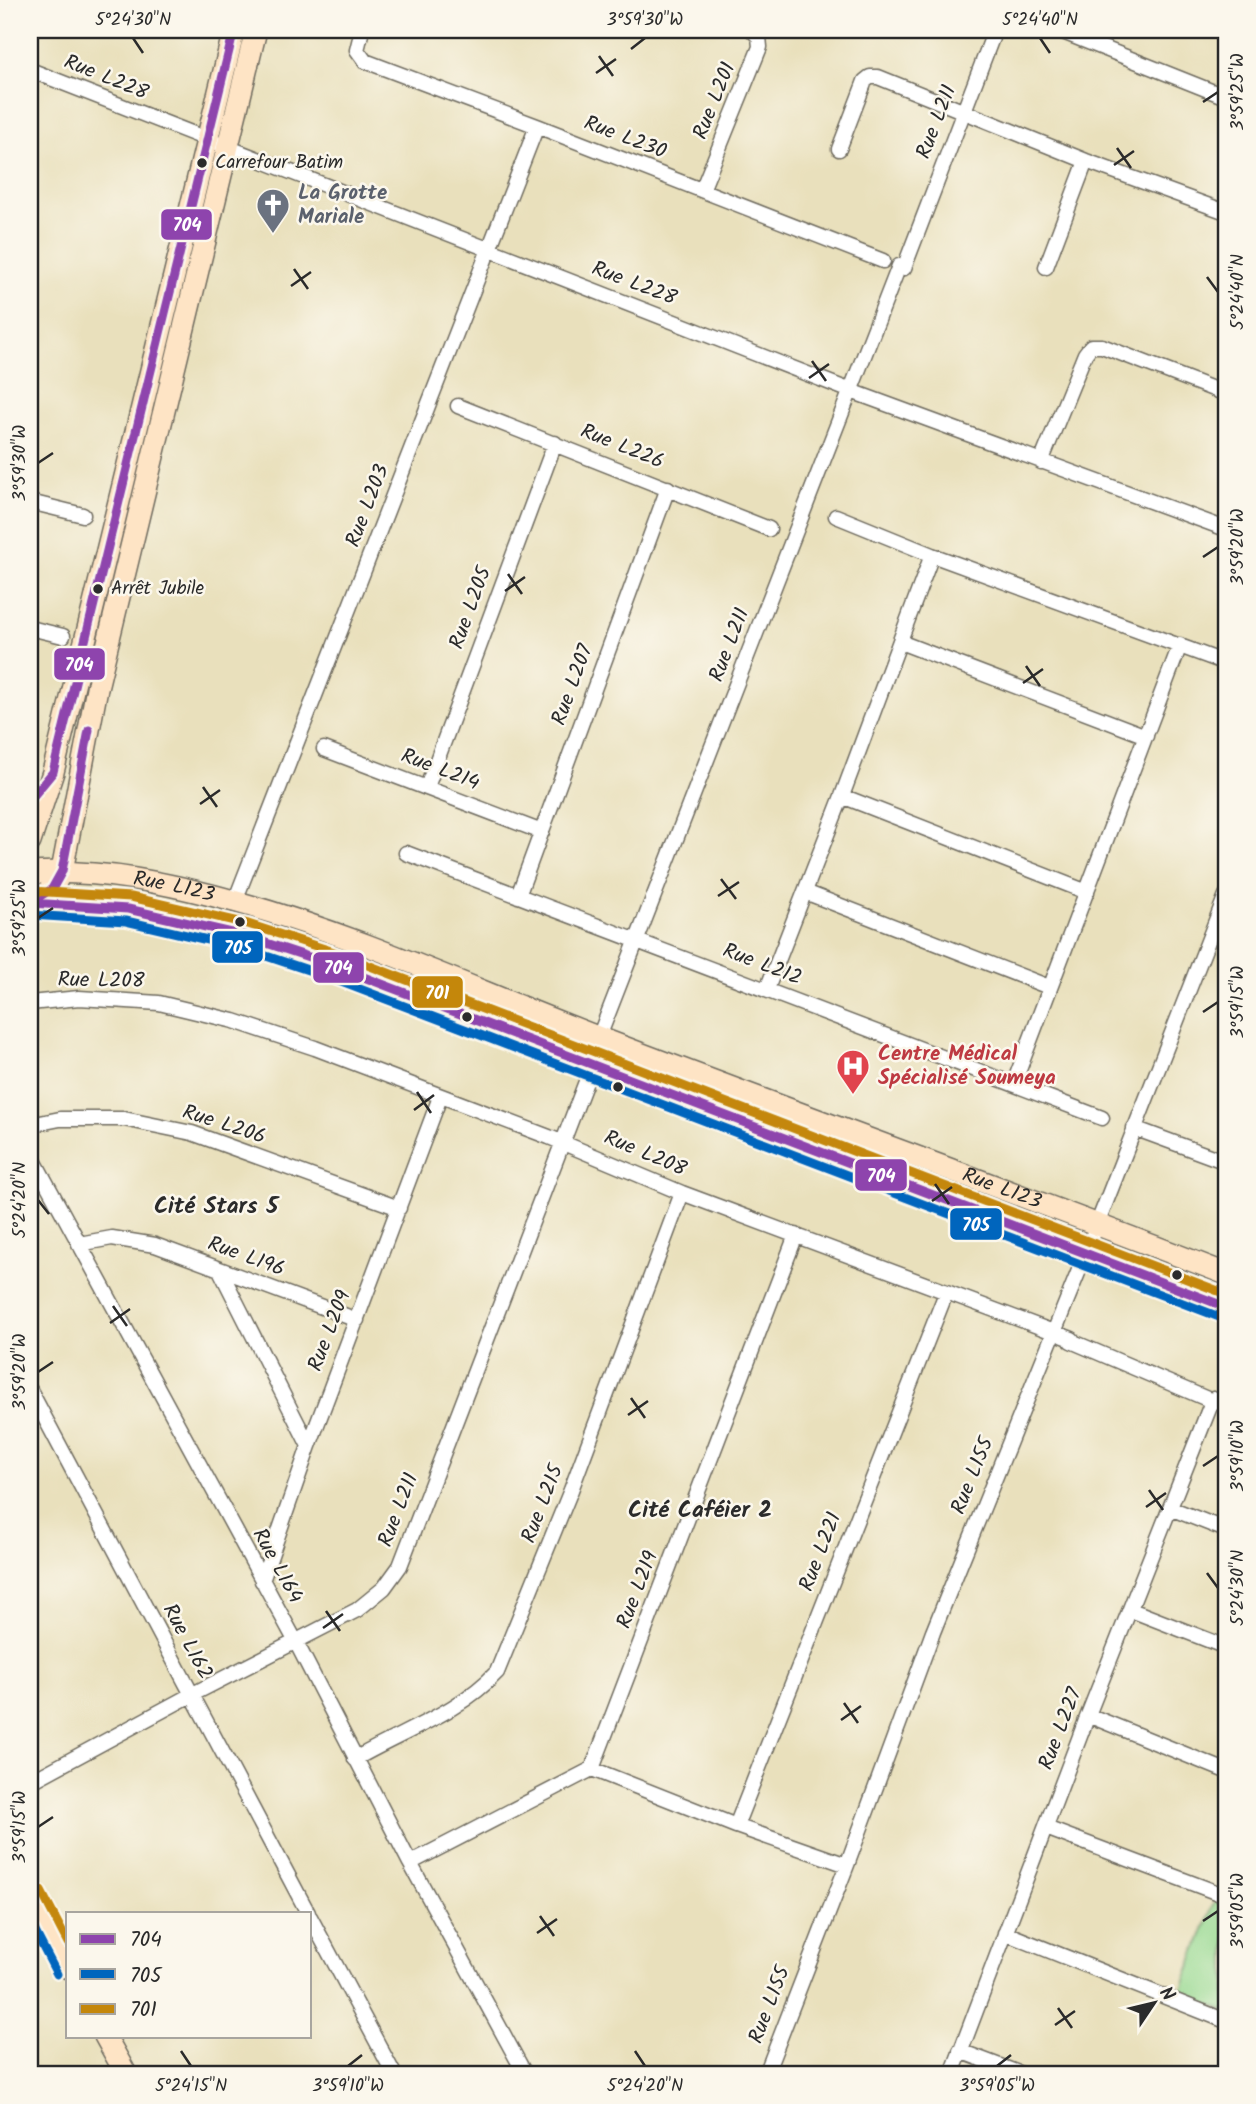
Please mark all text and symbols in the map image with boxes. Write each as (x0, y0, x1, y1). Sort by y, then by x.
text: 5°24'30"N (95, 6, 171, 35)
text: 3°59'30"W (607, 6, 683, 35)
text: 5°24'40"N (1002, 6, 1078, 35)
street label: Rue L228 (59, 46, 154, 110)
text: 3°59'25"W (1224, 53, 1253, 131)
street label: Rue L201 (685, 57, 745, 145)
street label: Rue L211 (908, 80, 966, 164)
street label: Rue L230 (579, 107, 671, 169)
place label: Carrefour Batim (215, 148, 343, 178)
marker: Carrefour Batim (195, 156, 209, 170)
place label: La Grotte Mariale (298, 177, 387, 234)
church icon: La Grotte Mariale (254, 186, 292, 235)
line badge: 704 (160, 208, 213, 241)
text: 704 (172, 211, 202, 241)
street label: Rue L228 (587, 253, 682, 315)
text: 5°24'40"N (1224, 254, 1253, 330)
street label: Rue L226 (575, 415, 669, 479)
text: 3°59'30"W (6, 425, 35, 501)
street label: Rue L203 (337, 460, 399, 552)
text: 3°59'20"W (1224, 509, 1253, 585)
street label: Rue L205 (441, 560, 502, 654)
place label: Arrêt Jubile (111, 574, 205, 604)
marker: Arrêt Jubile (91, 582, 105, 596)
street label: Rue L211 (701, 603, 759, 687)
street label: Rue L207 (543, 639, 603, 730)
line badge: 704 (53, 647, 106, 681)
text: 704 (64, 651, 94, 681)
street label: Rue L214 (396, 740, 484, 800)
street label: Rue L123 (131, 862, 218, 912)
text: 3°59'25"W (6, 879, 35, 957)
unlabelled marker (233, 915, 247, 929)
line badge: 705 (211, 930, 264, 964)
text: 705 (224, 934, 254, 964)
street label: Rue L212 (717, 935, 807, 995)
line badge: 704 (312, 951, 365, 984)
text: 704 (323, 954, 353, 984)
street label: Rue L208 (57, 964, 145, 998)
text: 3°59'15"W (1224, 966, 1253, 1038)
line badge: 701 (411, 975, 464, 1009)
text: 701 (425, 979, 449, 1009)
unlabelled marker (460, 1010, 474, 1024)
place label: Centre Médical Spécialisé Soumeya (878, 1038, 1056, 1095)
hospital icon: Centre Médical Spécialisé Soumeya (834, 1047, 872, 1096)
unlabelled marker (611, 1080, 625, 1094)
street label: Rue L206 (178, 1096, 270, 1154)
street label: Rue L208 (598, 1122, 692, 1186)
line badge: 704 (854, 1158, 908, 1192)
street label: Rue L123 (957, 1159, 1046, 1219)
text: 5°24'20"N (6, 1162, 35, 1238)
text: 704 (866, 1162, 896, 1192)
district label: Cité Stars 5 (154, 1189, 280, 1225)
line badge: 705 (949, 1207, 1003, 1241)
text: 705 (962, 1211, 992, 1241)
street label: Rue L196 (203, 1228, 289, 1286)
unlabelled marker (1170, 1268, 1184, 1282)
street label: Rue L209 (299, 1286, 361, 1376)
text: 3°59'20"W (6, 1334, 35, 1410)
text: 3°59'10"W (1224, 1420, 1253, 1492)
street label: Rue L155 (943, 1431, 1004, 1520)
street label: Rue L215 (513, 1458, 574, 1548)
street label: Rue L211 (370, 1468, 428, 1552)
district label: Cité Caféier 2 (628, 1493, 772, 1529)
street label: Rue L221 (791, 1507, 851, 1597)
street label: Rue L164 (243, 1522, 311, 1610)
street label: Rue L219 (608, 1546, 668, 1634)
text: 5°24'30"N (1224, 1550, 1253, 1626)
street label: Rue L162 (153, 1598, 221, 1686)
street label: Rue L227 (1030, 1682, 1092, 1775)
text: 3°59'15"W (6, 1791, 35, 1863)
text: 3°59'05"W (1224, 1873, 1253, 1949)
legend (66, 1912, 312, 2038)
text: 704 (130, 1924, 162, 1957)
text: 705 (130, 1960, 163, 1993)
street label: Rue L155 (740, 1960, 801, 2049)
north arrow (1120, 1968, 1190, 2038)
text: N (1151, 1981, 1182, 2008)
text: 701 (130, 1994, 157, 2027)
text: 5°24'15"N (155, 2072, 227, 2101)
text: 3°59'10"W (312, 2072, 384, 2101)
text: 5°24'20"N (607, 2072, 683, 2101)
text: 3°59'05"W (959, 2072, 1035, 2101)

